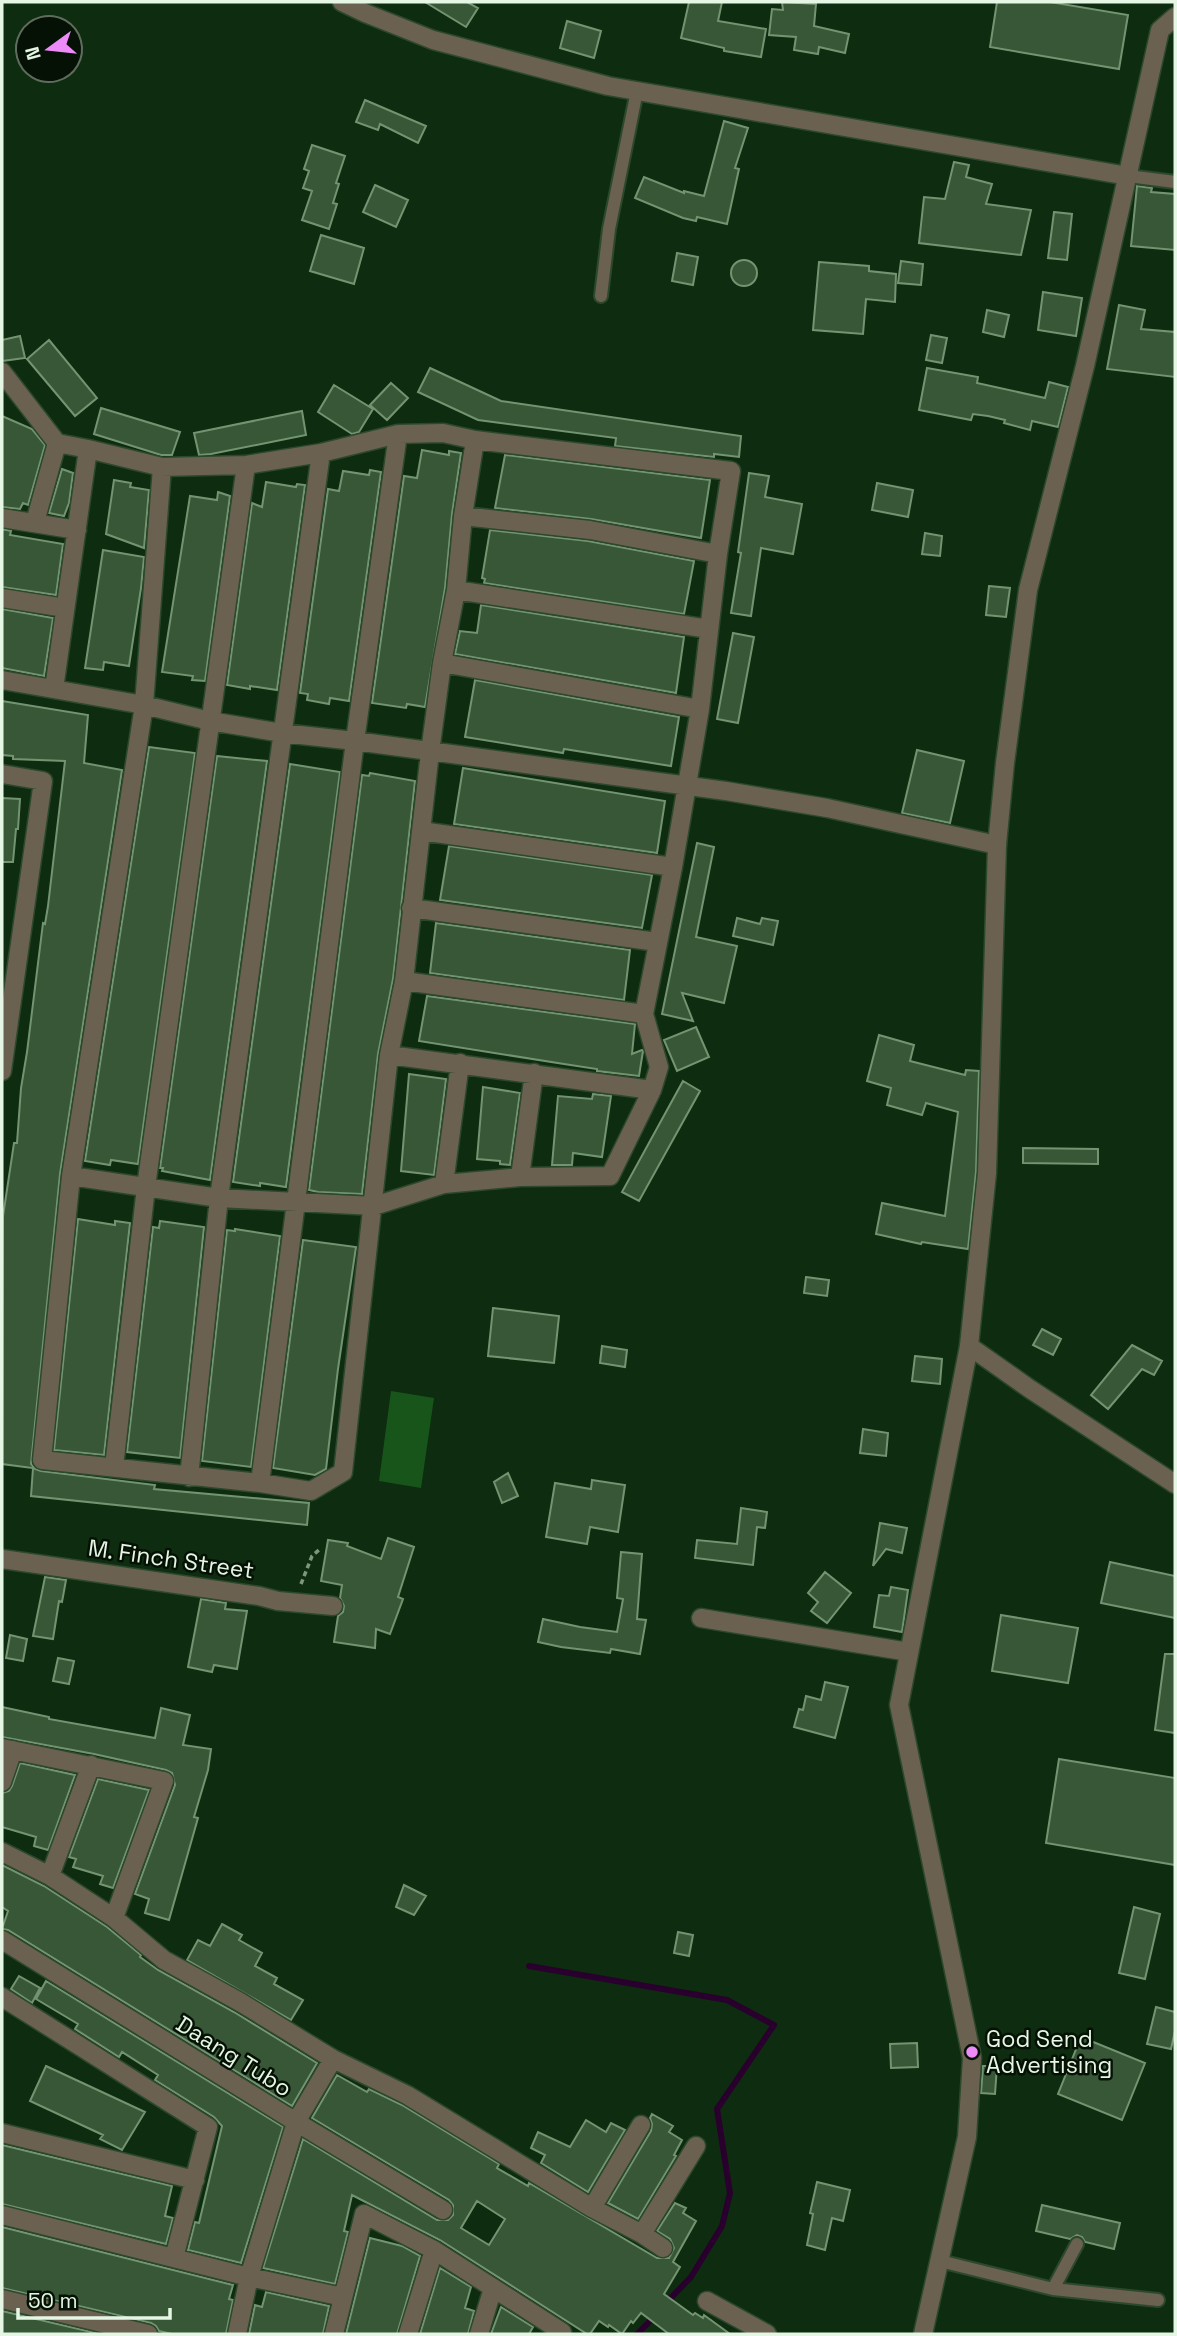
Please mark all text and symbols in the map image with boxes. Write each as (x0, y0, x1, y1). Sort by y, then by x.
north arrow (14, 14, 84, 84)
text: N (19, 44, 47, 63)
street label: M. Finch Street (86, 1533, 256, 1585)
street label: Daang Tubo (171, 2009, 297, 2103)
place label: God Send Advertising (986, 2024, 1112, 2080)
marker: God Send Advertising (964, 2044, 980, 2060)
scale bar (18, 2276, 170, 2320)
text: 50 m (28, 2287, 78, 2314)

